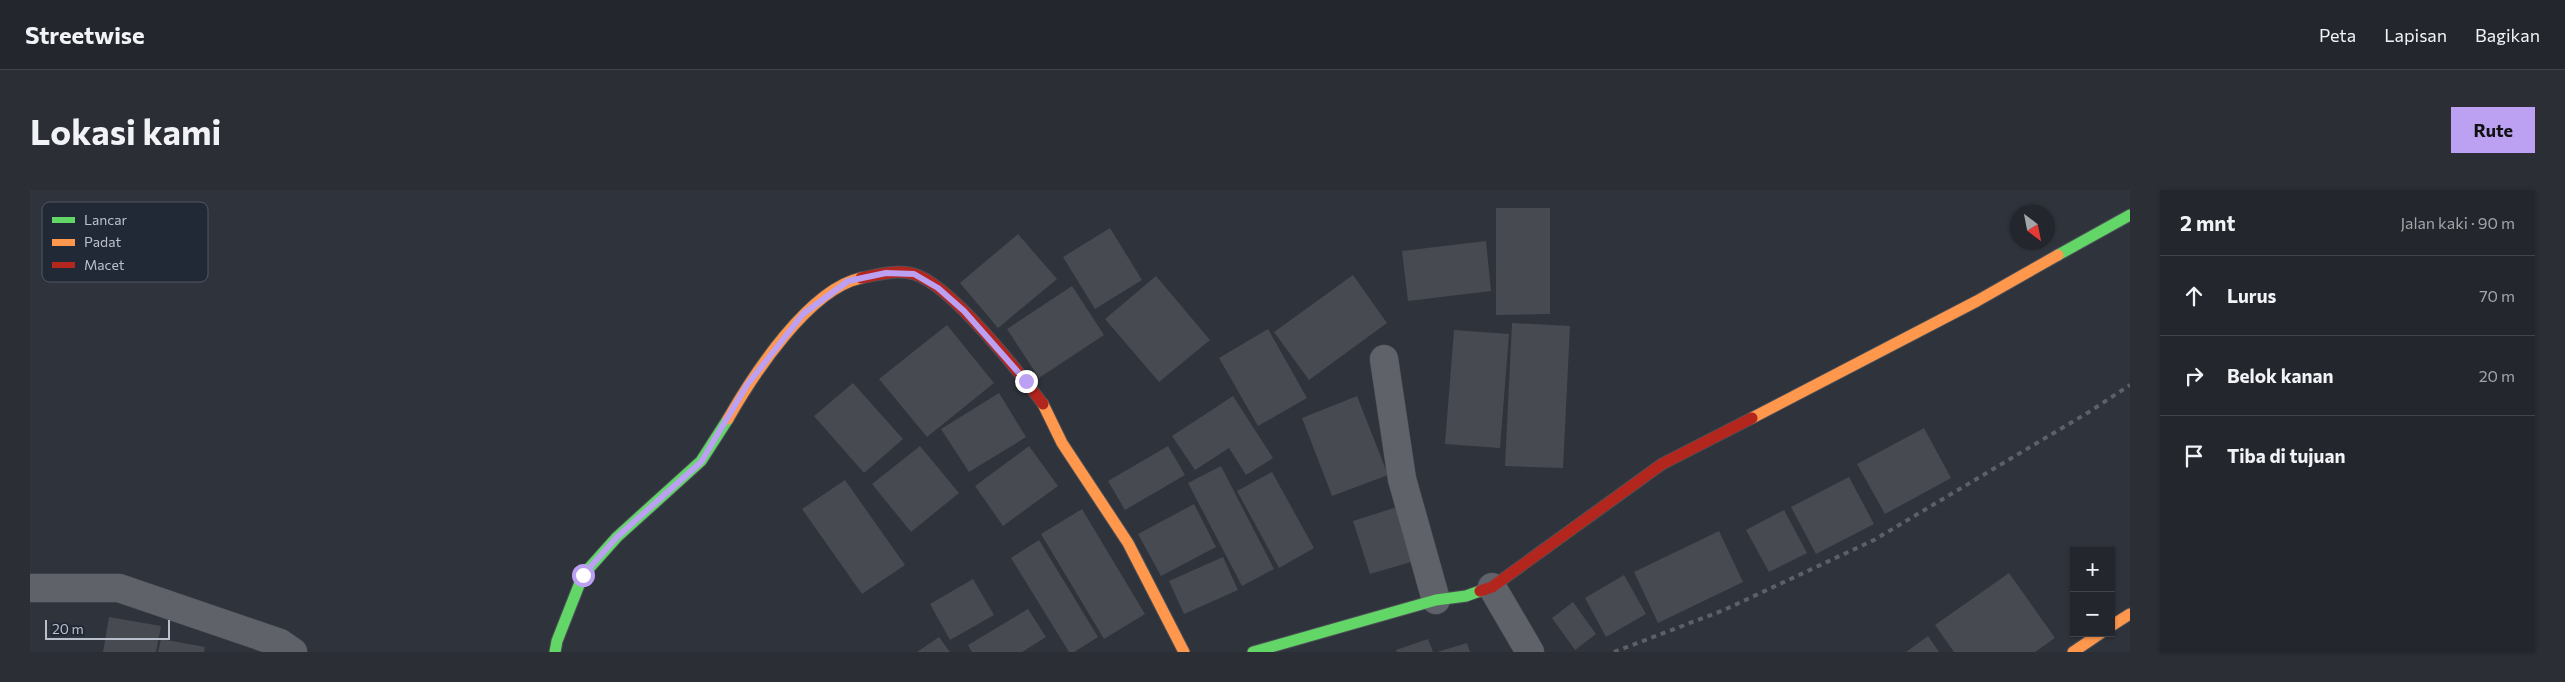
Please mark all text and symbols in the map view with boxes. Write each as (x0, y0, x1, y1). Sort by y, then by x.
text: Streetwise (25, 20, 145, 49)
text: Peta (2319, 24, 2356, 46)
text: Lapisan (2384, 24, 2447, 46)
text: Bagikan (2475, 24, 2540, 46)
button: Rute (2451, 107, 2535, 153)
text: Lokasi kami (30, 109, 221, 152)
legend (42, 202, 208, 282)
north arrow (2010, 205, 2055, 250)
text: 2 mnt (2180, 210, 2235, 235)
text: Lancar (84, 211, 128, 228)
text: Jalan kaki · 90 m (2400, 213, 2515, 232)
text: Padat (84, 233, 122, 250)
text: Macet (84, 256, 125, 273)
icon: ahead (2180, 282, 2208, 310)
text: Lurus (2227, 284, 2276, 307)
text: 70 m (2479, 286, 2515, 305)
icon: right (2180, 362, 2208, 390)
text: Belok kanan (2227, 364, 2334, 387)
text: 20 m (2479, 366, 2515, 385)
route end (1015, 370, 1038, 393)
icon: arrive (2180, 442, 2208, 470)
text: Tiba di tujuan (2227, 444, 2345, 467)
map controls (2070, 547, 2115, 637)
button: + (2070, 547, 2115, 592)
route start (572, 564, 595, 587)
button: − (2070, 592, 2115, 637)
scale bar (45, 617, 170, 640)
text: 20 m (52, 620, 84, 637)

